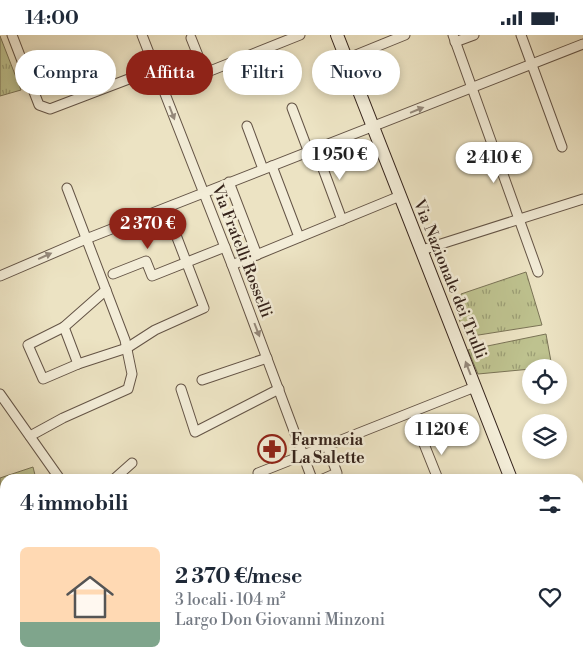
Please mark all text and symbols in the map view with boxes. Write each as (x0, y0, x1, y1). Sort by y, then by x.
text: 14:00 (25, 6, 79, 30)
chip: Compra (15, 50, 116, 95)
chip: Affitta (126, 50, 213, 95)
chip: Filtri (223, 50, 302, 95)
chip: Nuovo (312, 50, 400, 95)
one-way arrow (169, 106, 177, 120)
one-way arrow (410, 106, 424, 114)
pin: 1 950 € (294, 139, 386, 181)
pin: 2 410 € (448, 141, 540, 184)
text: 1 950 € (313, 145, 367, 165)
text: 2 410 € (467, 148, 521, 168)
street label: Via Fratelli Rosselli (207, 181, 277, 320)
street label: Via Nazionale dei Trulli (408, 195, 491, 362)
pin: 2 370 € (102, 207, 194, 250)
text: 2 370 € (120, 214, 176, 234)
one-way arrow (38, 252, 52, 260)
one-way arrow (253, 323, 261, 338)
map controls (522, 359, 567, 459)
button: locate (522, 359, 567, 404)
one-way arrow (464, 360, 472, 375)
pin: 1 120 € (396, 413, 488, 456)
button: layers (522, 414, 567, 459)
text: 1 120 € (416, 420, 468, 440)
place label: Farmacia La Salette (291, 430, 365, 468)
pharmacy icon: Farmacia La Salette (257, 434, 287, 464)
icon: filters (536, 490, 564, 518)
text: 4 immobili (20, 491, 128, 517)
text: 2 370 €/mese (175, 564, 302, 590)
icon: home (60, 567, 120, 627)
icon: heart (536, 583, 564, 611)
text: 3 locali · 104 m² (175, 590, 286, 610)
text: Largo Don Giovanni Minzoni (175, 610, 385, 630)

